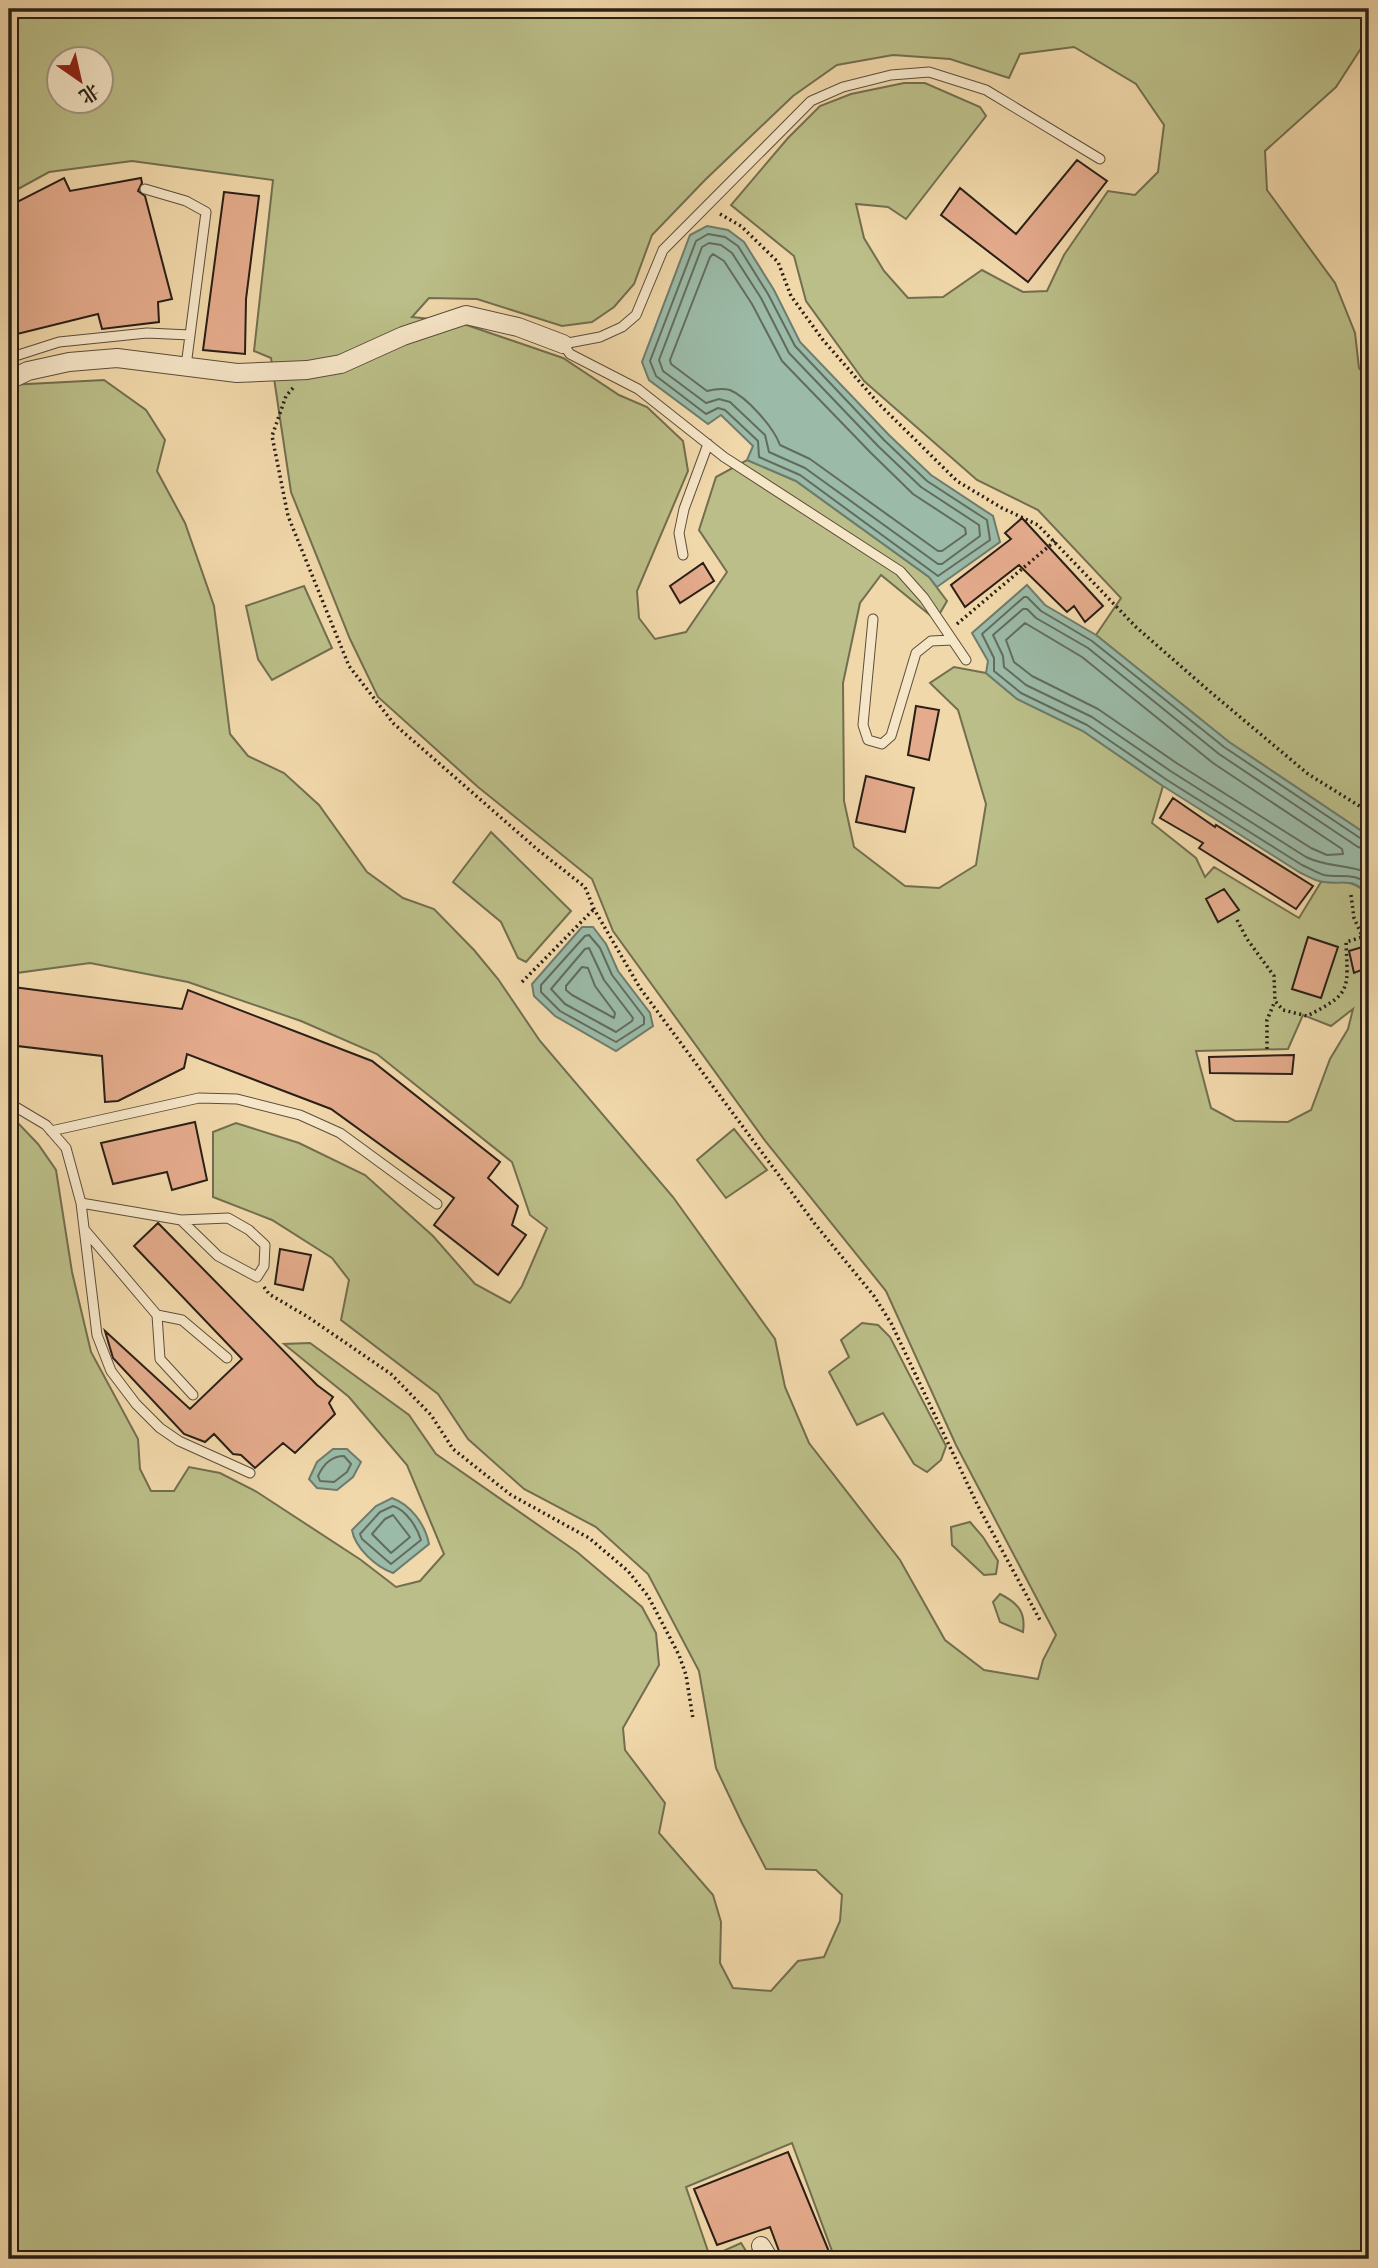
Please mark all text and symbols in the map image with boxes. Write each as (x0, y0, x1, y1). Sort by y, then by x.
north arrow (46, 46, 116, 116)
text: 北 (74, 77, 105, 111)

